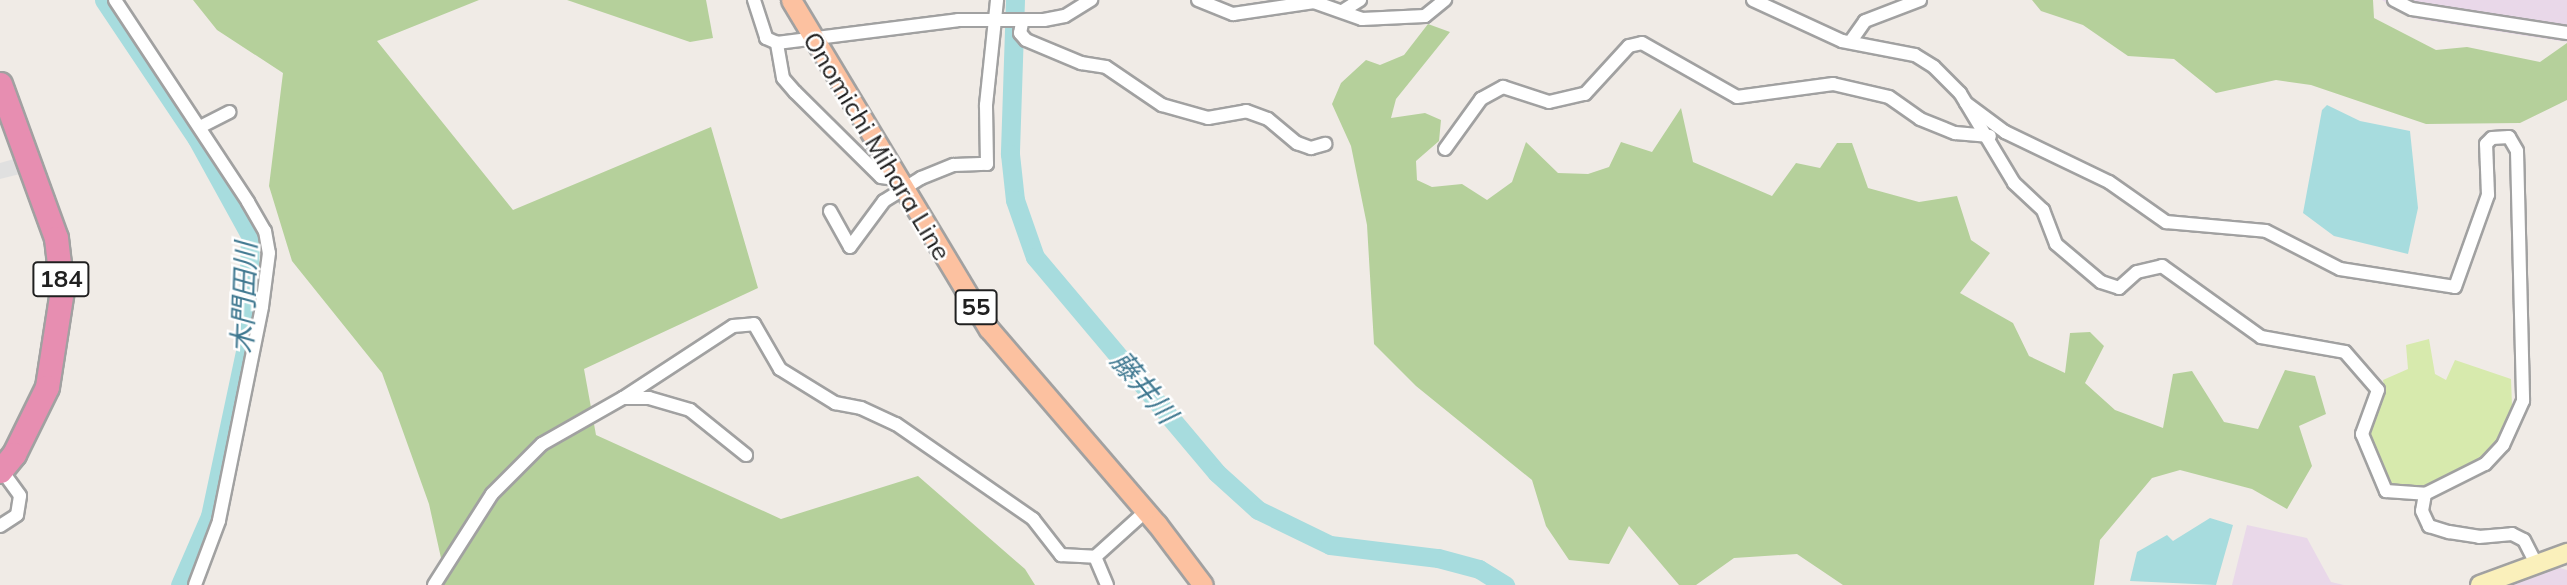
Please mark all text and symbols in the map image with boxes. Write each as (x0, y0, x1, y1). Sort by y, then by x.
street label: Onomichi Mihara Line (796, 26, 958, 266)
water label: 木門田川 (225, 241, 263, 355)
road number: 184 (31, 258, 91, 300)
road number: 55 (953, 286, 999, 328)
water label: 藤井川 (1104, 344, 1184, 430)

